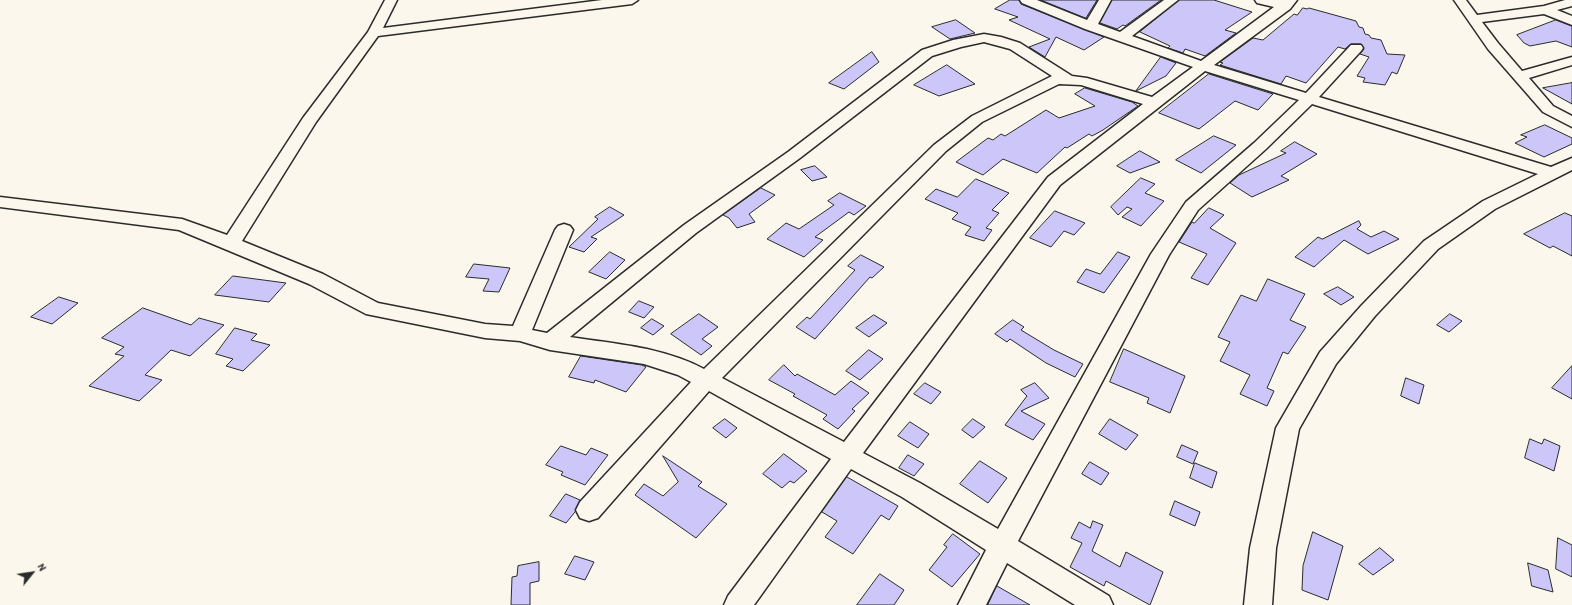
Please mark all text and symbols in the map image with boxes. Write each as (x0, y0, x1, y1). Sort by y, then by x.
north arrow (12, 553, 52, 593)
text: N (35, 561, 50, 573)

